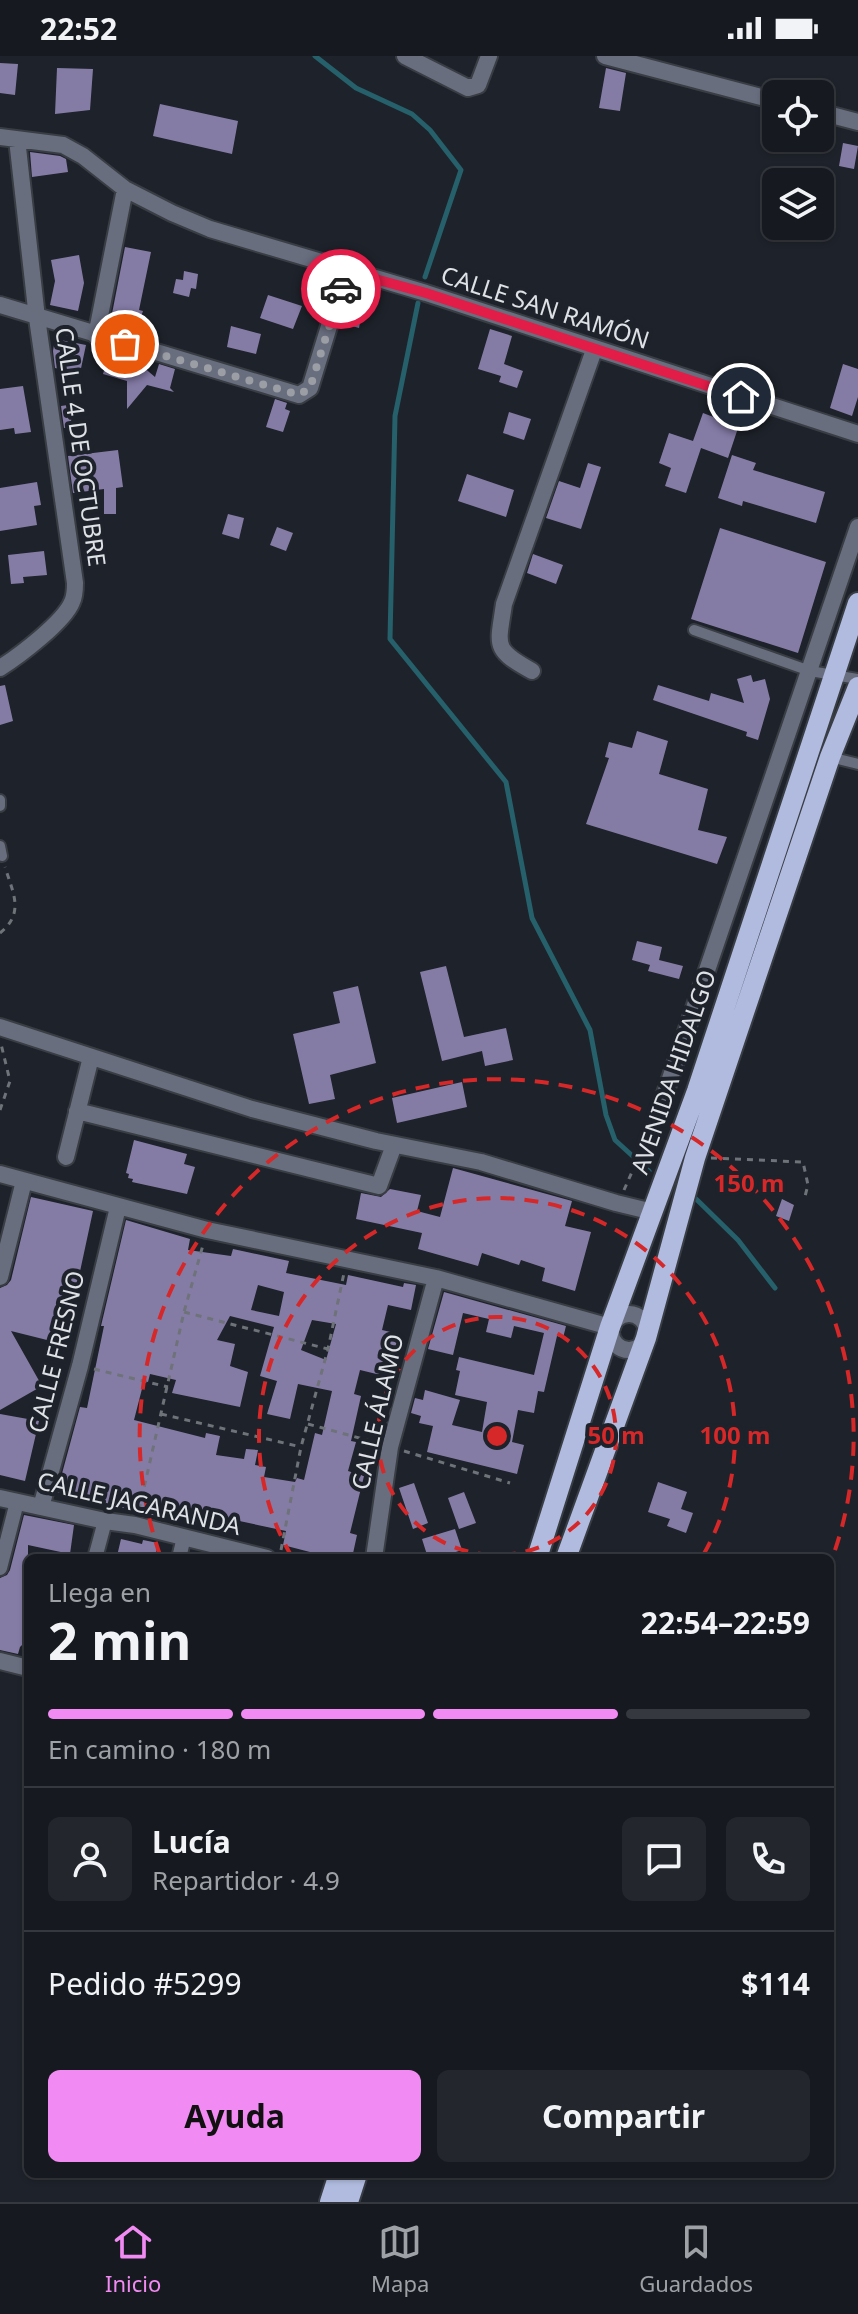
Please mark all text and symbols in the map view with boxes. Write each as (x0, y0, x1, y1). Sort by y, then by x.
text: 22:52 (40, 8, 117, 49)
map controls (762, 80, 834, 240)
button: locate (762, 80, 834, 152)
button: layers (762, 168, 834, 240)
courier (301, 249, 381, 329)
street label: CALLE SAN RAMÓN (437, 257, 654, 356)
icon: car (319, 267, 363, 311)
pin (91, 310, 159, 378)
icon: bag (103, 322, 147, 366)
street label: CALLE 4 DE OCTUBRE (48, 325, 115, 568)
pin (707, 363, 775, 431)
icon: home (719, 375, 763, 419)
street label: AVENIDA HIDALGO (622, 965, 723, 1178)
text: 150 m (714, 1166, 784, 1199)
street label: CALLE FRESNO (19, 1267, 92, 1436)
street label: CALLE ÁLAMO (343, 1330, 410, 1493)
text: 50 m (587, 1418, 645, 1451)
text: 100 m (700, 1418, 770, 1451)
centre of rings (483, 1422, 511, 1450)
street label: CALLE JACARANDA (34, 1463, 245, 1542)
text: Llega en (48, 1574, 151, 1610)
text: 22:54–22:59 (641, 1602, 810, 1643)
text: 2 min (48, 1604, 191, 1675)
text: En camino · 180 m (48, 1731, 271, 1767)
button: person (48, 1817, 132, 1901)
button: chat (622, 1817, 706, 1901)
button: phone (726, 1817, 810, 1901)
text: Lucía (152, 1821, 231, 1862)
text: Repartidor · 4.9 (152, 1862, 340, 1898)
text: Pedido #5299 (48, 1963, 242, 2004)
text: $114 (741, 1963, 810, 2004)
button: Ayuda (48, 2070, 421, 2162)
button: Compartir (437, 2070, 810, 2162)
tab: Inicio (105, 2220, 161, 2298)
tab: Mapa (371, 2220, 429, 2298)
tab: Guardados (639, 2220, 753, 2298)

